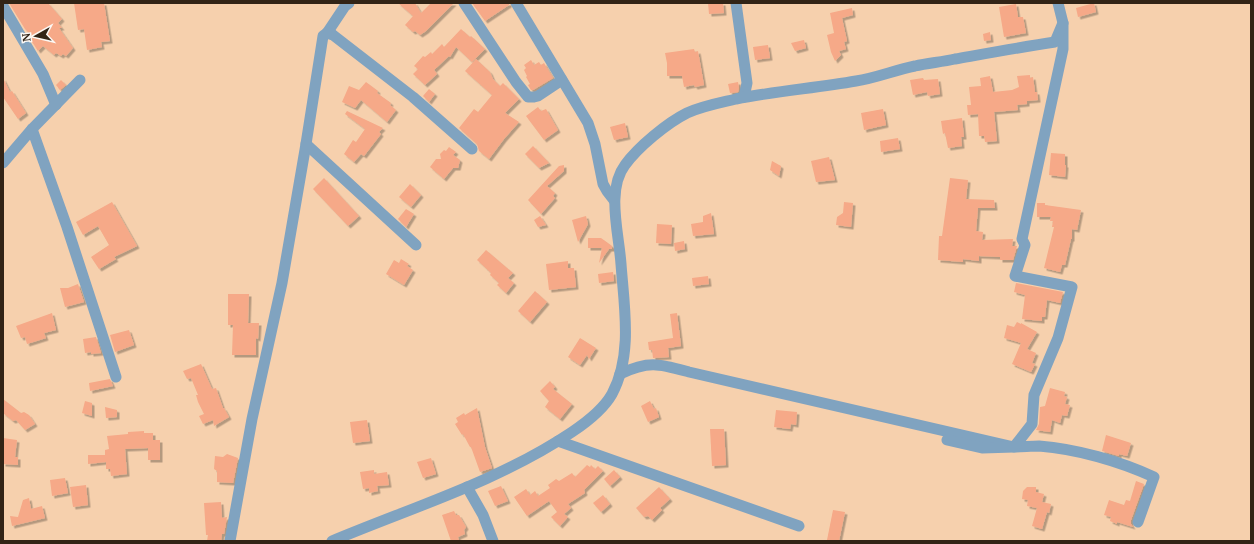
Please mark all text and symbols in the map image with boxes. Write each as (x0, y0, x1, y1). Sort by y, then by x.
north arrow (16, 16, 56, 56)
text: N (18, 32, 34, 42)

